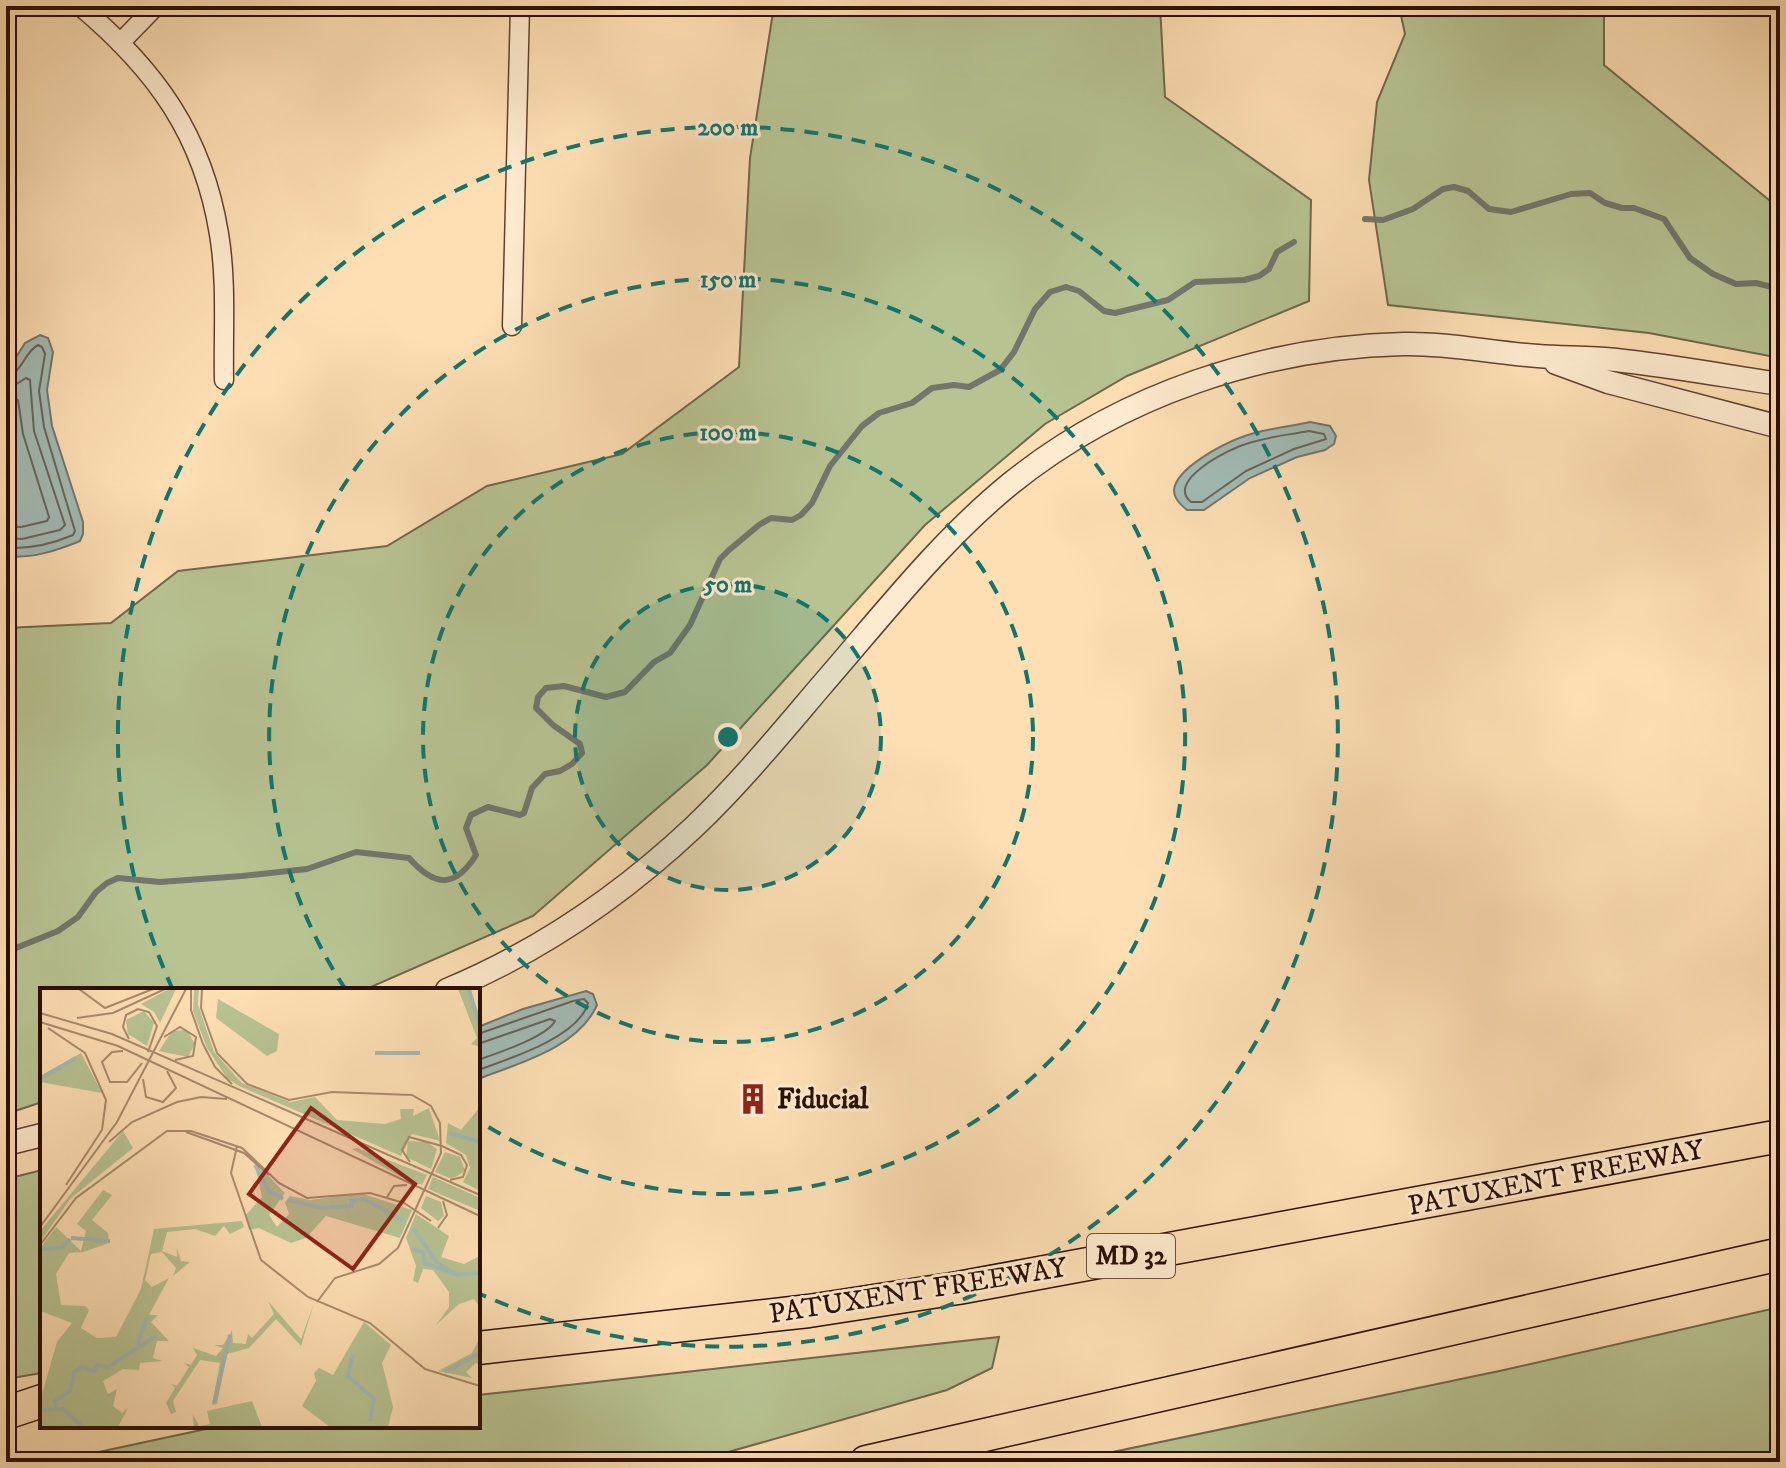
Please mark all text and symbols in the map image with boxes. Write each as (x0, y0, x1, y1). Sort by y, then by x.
text: 200 m (698, 113, 758, 143)
text: 150 m (700, 265, 756, 295)
text: 100 m (699, 418, 757, 448)
text: 50 m (703, 570, 752, 600)
centre of rings (714, 723, 742, 751)
inset map (40, 988, 480, 1428)
building icon: Fiducial (736, 1082, 770, 1116)
place label: Fiducial (777, 1082, 869, 1117)
street label: PATUXENT FREEWAY (1405, 1132, 1707, 1224)
road number: MD 32 (1087, 1234, 1175, 1278)
street label: PATUXENT FREEWAY (767, 1250, 1070, 1332)

